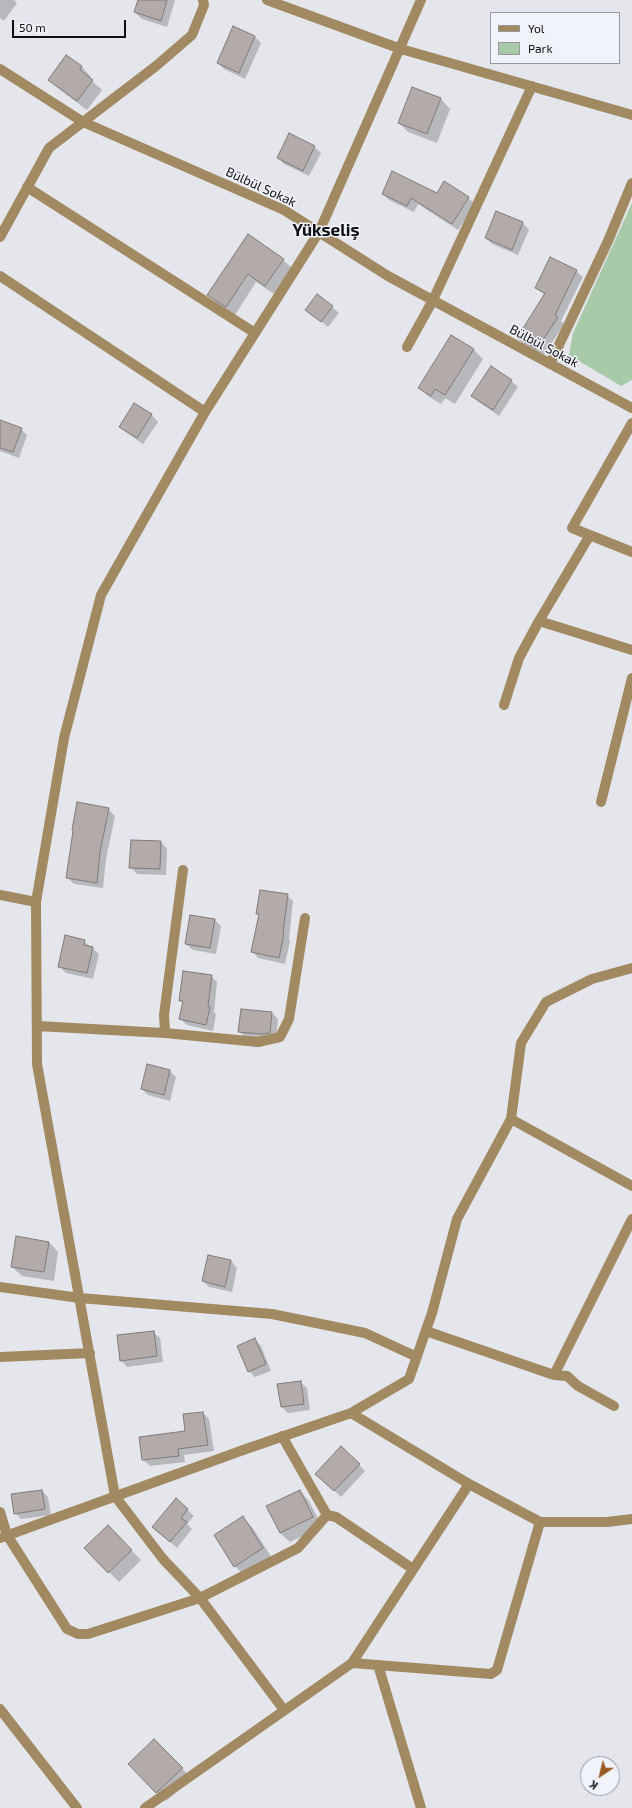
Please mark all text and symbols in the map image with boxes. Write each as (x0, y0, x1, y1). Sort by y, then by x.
scale bar (14, 12, 128, 38)
legend (490, 12, 620, 64)
text: 50 m (19, 20, 46, 34)
text: Yol (528, 21, 544, 35)
text: Park (528, 41, 553, 55)
street label: Bülbül Sokak (223, 164, 299, 210)
district label: Yükseliş (293, 220, 359, 240)
street label: Bülbül Sokak (507, 321, 581, 371)
north arrow (580, 1756, 620, 1796)
text: K (587, 1778, 600, 1793)

